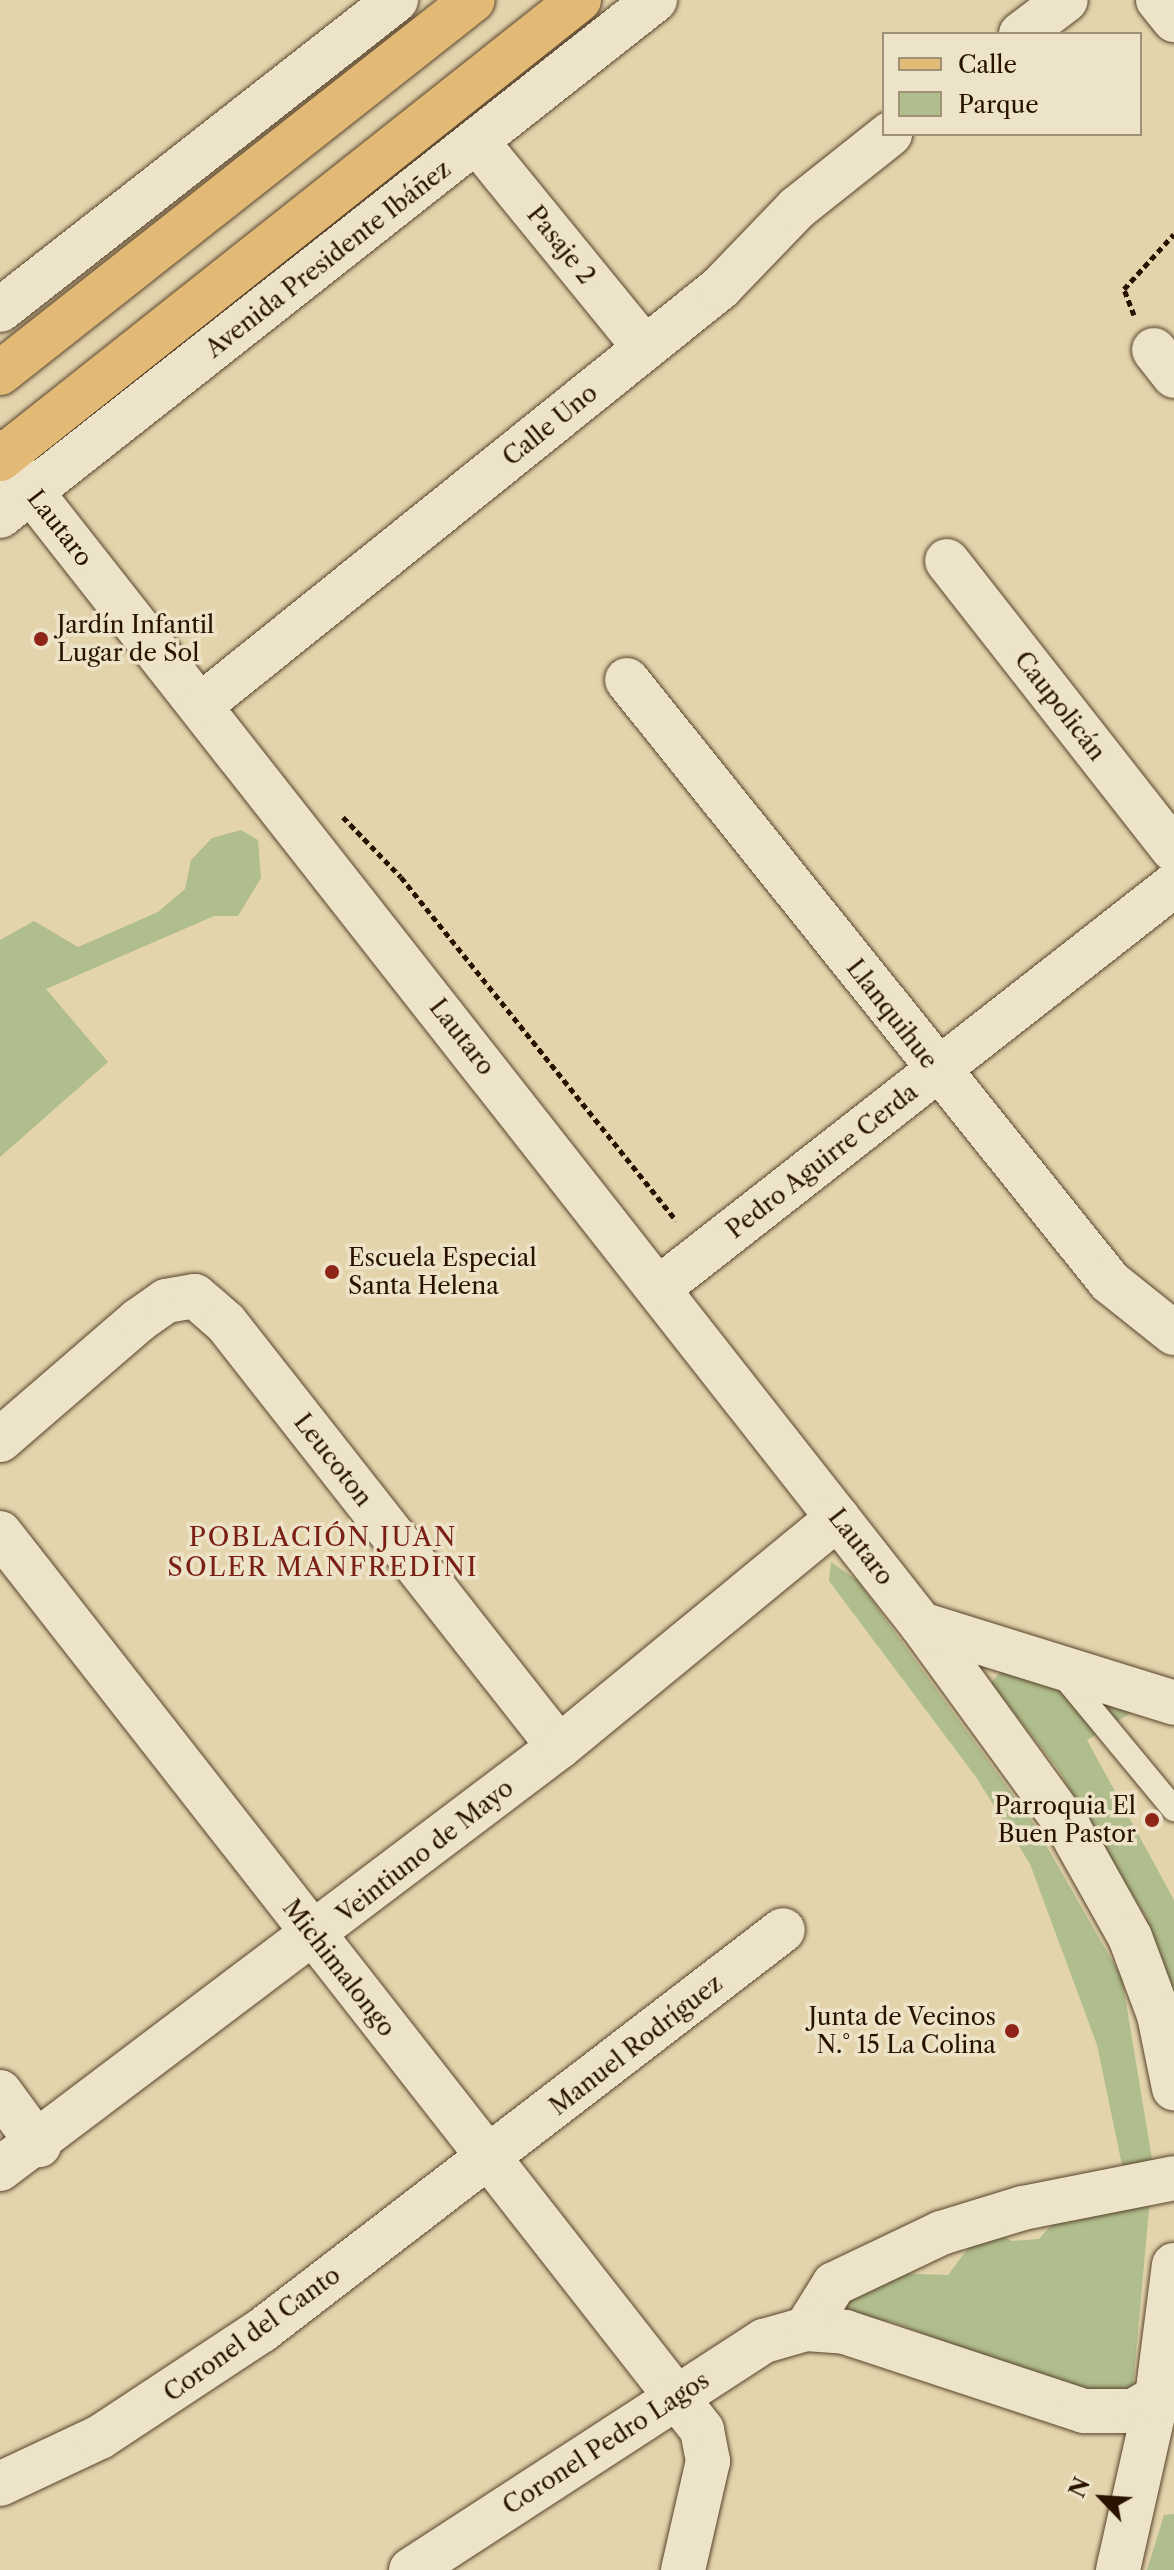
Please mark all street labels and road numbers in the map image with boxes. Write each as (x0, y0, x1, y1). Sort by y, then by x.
street label: Avenida Presidente Ibáñez (200, 154, 456, 364)
street label: Pasaje 2 (521, 200, 601, 290)
street label: Calle Uno (497, 378, 603, 472)
street label: Lautaro (21, 484, 99, 572)
street label: Caupolicán (1009, 646, 1111, 766)
street label: Llanquihue (841, 954, 943, 1074)
street label: Lautaro (423, 993, 501, 1081)
street label: Pedro Aguirre Cerda (720, 1077, 924, 1245)
street label: Leucoton (288, 1408, 378, 1512)
street label: Lautaro (822, 1503, 900, 1591)
street label: Veintiuno de Mayo (331, 1773, 519, 1929)
street label: Michimalongo (277, 1894, 401, 2042)
street label: Manuel Rodríguez (544, 1969, 728, 2121)
street label: Coronel del Canto (158, 2260, 346, 2408)
street label: Coronel Pedro Lagos (498, 2366, 714, 2520)

